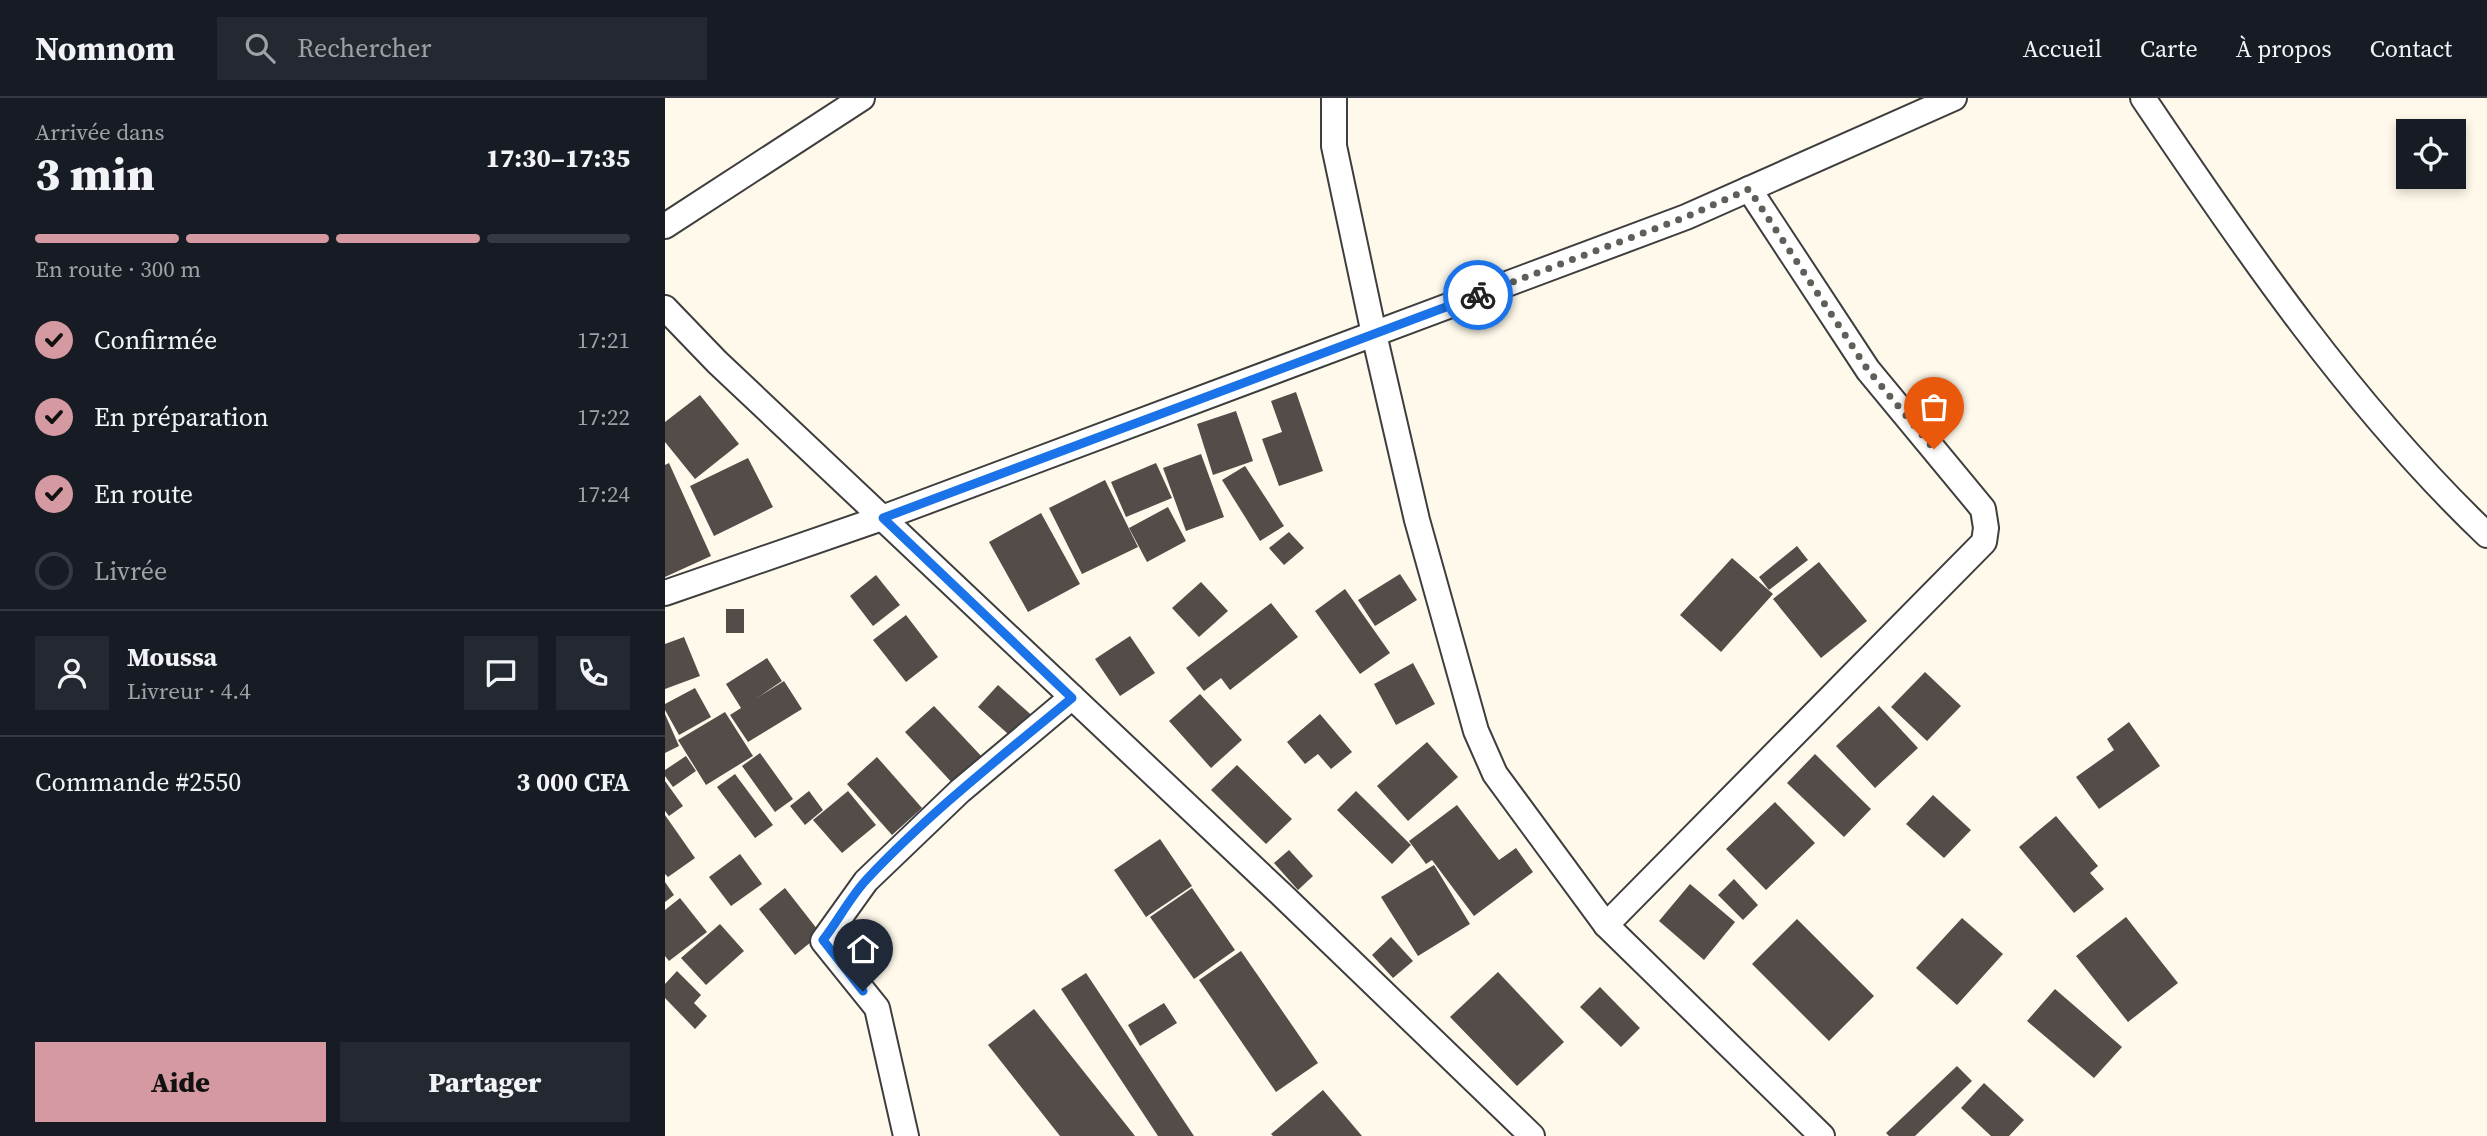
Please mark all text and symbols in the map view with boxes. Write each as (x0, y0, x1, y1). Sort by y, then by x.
search box (217, 17, 707, 80)
text: Nomnom (35, 26, 175, 71)
icon: search (241, 29, 279, 67)
text: Rechercher (297, 30, 431, 66)
text: Accueil (2023, 32, 2102, 65)
text: Carte (2140, 32, 2198, 65)
text: À propos (2236, 32, 2332, 65)
text: Contact (2370, 32, 2452, 65)
text: Arrivée dans (35, 116, 165, 148)
map controls (2396, 119, 2466, 189)
button: locate (2396, 119, 2466, 189)
text: 17:30–17:35 (486, 140, 630, 176)
text: 3 min (35, 142, 155, 205)
text: En route · 300 m (35, 253, 201, 285)
courier (1443, 260, 1513, 330)
icon: bike (1459, 276, 1497, 314)
icon: check (35, 321, 73, 359)
text: Confirmée (94, 322, 217, 358)
text: 17:21 (577, 324, 630, 356)
pin (1904, 377, 1964, 449)
icon: bag (1915, 388, 1953, 426)
icon: check (35, 398, 73, 436)
text: En préparation (94, 399, 269, 435)
text: 17:22 (577, 401, 630, 433)
icon: check (35, 475, 73, 513)
text: En route (94, 476, 193, 512)
text: 17:24 (577, 478, 630, 510)
text: Livrée (94, 553, 167, 589)
button: person (35, 636, 109, 710)
button: chat (464, 636, 538, 710)
button: phone (556, 636, 630, 710)
text: Moussa (127, 639, 217, 675)
text: Livreur · 4.4 (127, 675, 251, 707)
text: Commande #2550 (35, 764, 241, 800)
text: 3 000 CFA (516, 764, 630, 800)
pin (833, 919, 893, 991)
icon: home (844, 930, 882, 968)
button: Aide (35, 1042, 326, 1122)
button: Partager (340, 1042, 630, 1122)

